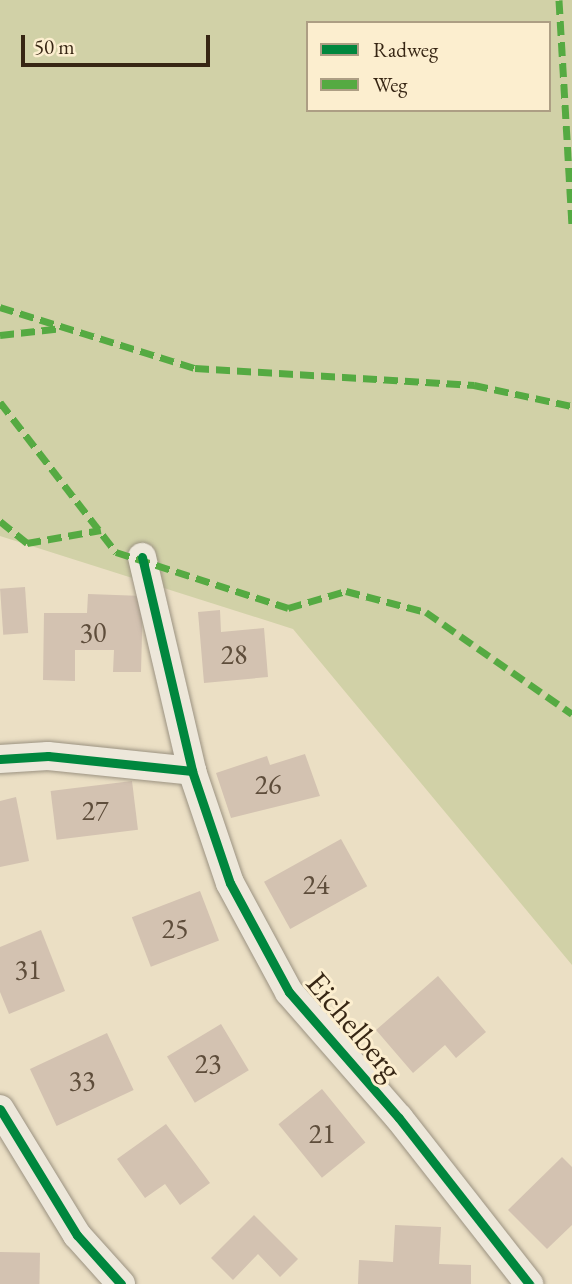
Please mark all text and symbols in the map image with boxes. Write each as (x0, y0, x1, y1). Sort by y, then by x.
scale bar (24, 21, 214, 65)
legend (306, 21, 551, 112)
text: 50 m (34, 33, 75, 60)
text: Radweg (373, 36, 438, 63)
text: Weg (373, 71, 407, 98)
house number: 30 (80, 615, 106, 649)
house number: 28 (221, 637, 247, 671)
house number: 26 (255, 767, 281, 801)
house number: 27 (82, 793, 108, 827)
house number: 24 (303, 867, 329, 901)
house number: 25 (162, 911, 188, 945)
house number: 31 (15, 952, 41, 986)
street label: Eichelberg (298, 964, 410, 1088)
house number: 23 (195, 1046, 221, 1080)
house number: 33 (69, 1063, 95, 1097)
house number: 21 (309, 1116, 335, 1150)

